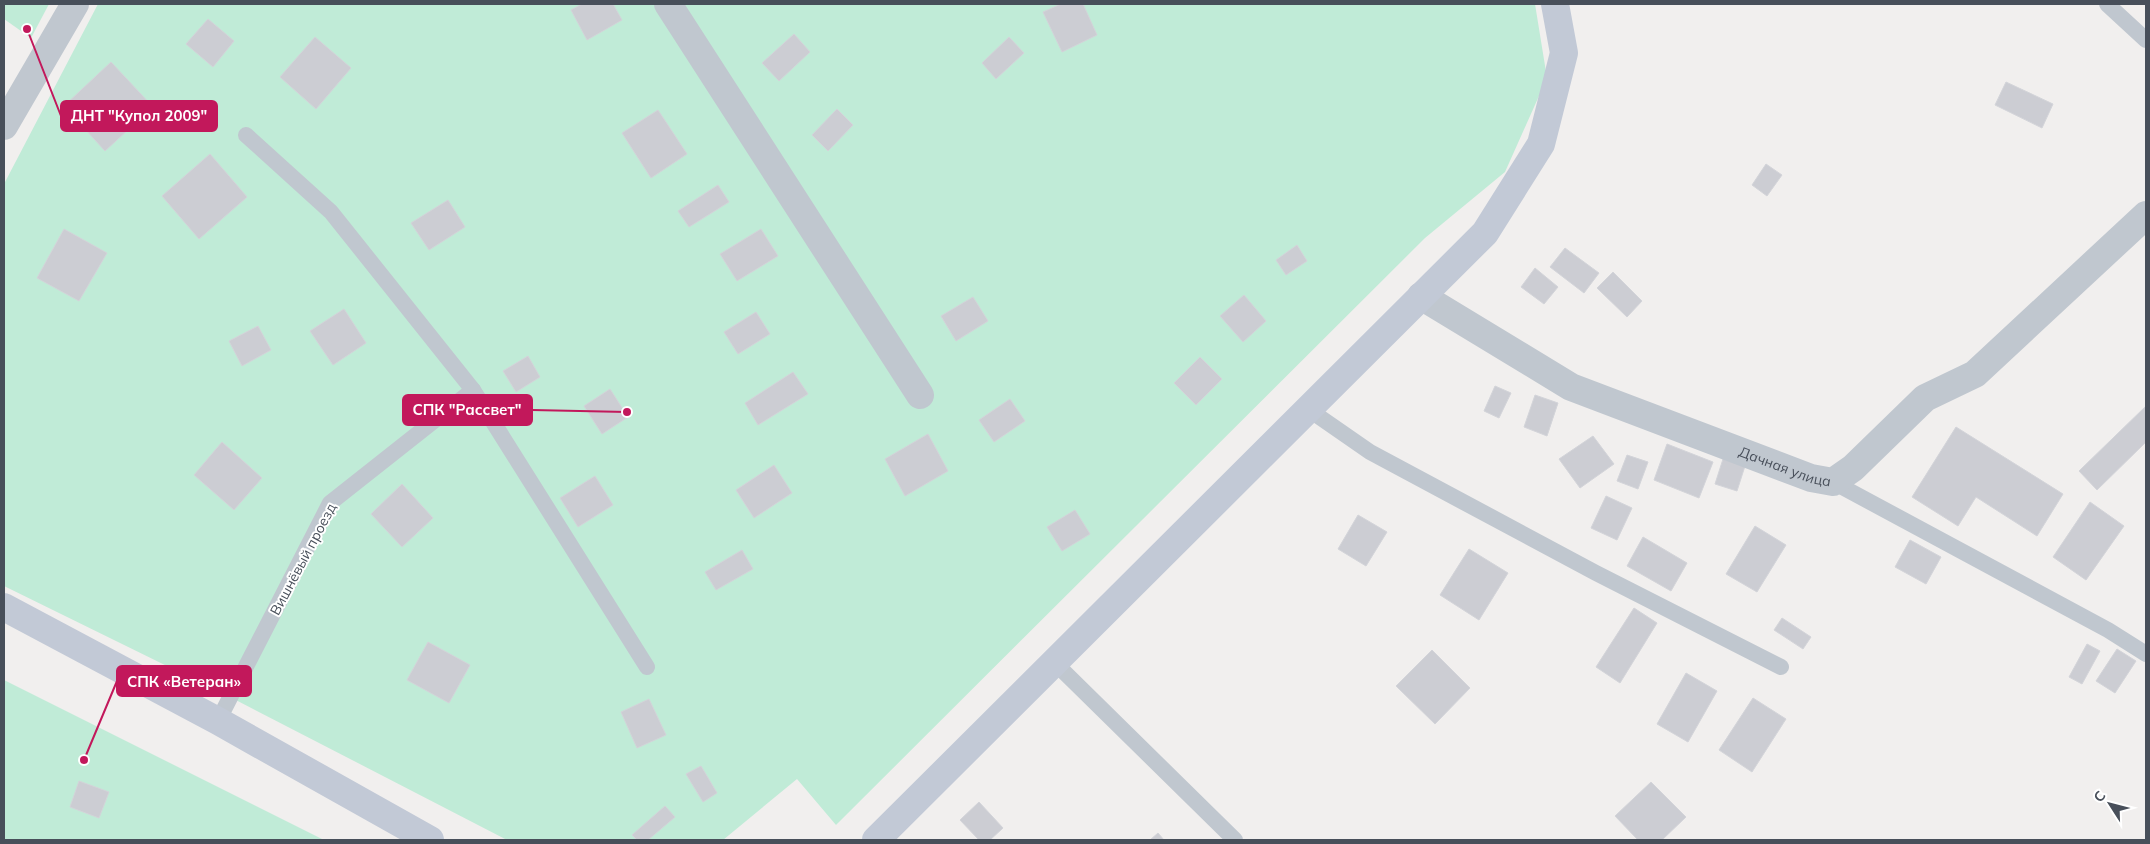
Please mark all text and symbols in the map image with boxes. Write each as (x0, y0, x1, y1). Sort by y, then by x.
callout: ДНТ "Купол 2009" (61, 101, 217, 131)
text: ДНТ "Купол 2009" (71, 106, 207, 125)
callout: СПК "Рассвет" (403, 395, 532, 425)
text: СПК "Рассвет" (413, 400, 521, 419)
street label: Дачная улица (1736, 442, 1833, 490)
street label: Вишнёвый проезд (266, 500, 340, 618)
callout: СПК «Ветеран» (117, 666, 251, 696)
text: СПК «Ветеран» (127, 672, 241, 691)
north arrow (2085, 779, 2135, 829)
text: С (2089, 787, 2110, 806)

